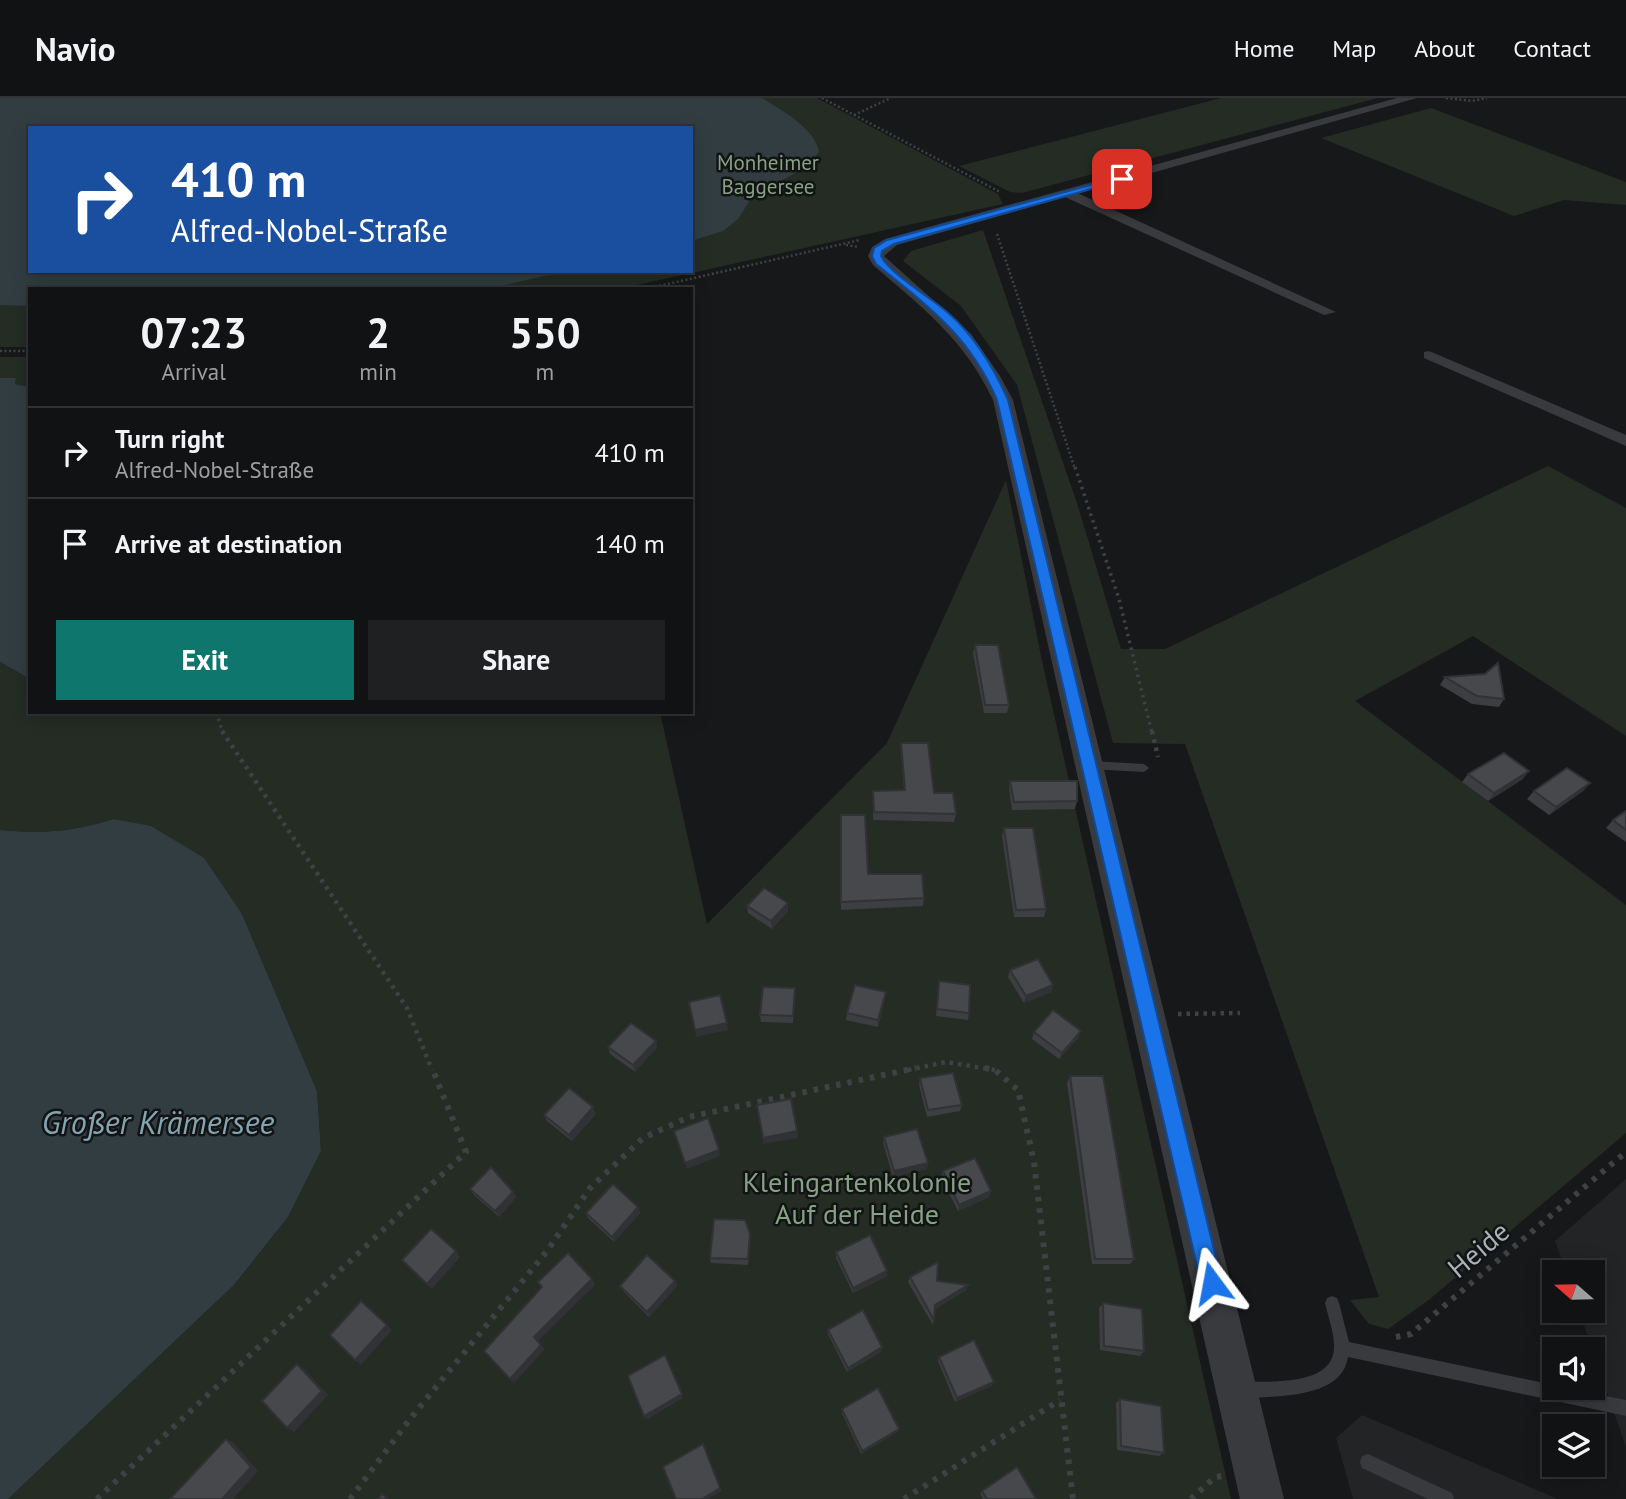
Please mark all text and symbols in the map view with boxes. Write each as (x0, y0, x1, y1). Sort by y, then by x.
text: Navio (35, 27, 115, 70)
text: Home (1234, 33, 1294, 64)
text: Map (1332, 33, 1376, 64)
text: About (1414, 33, 1475, 64)
text: Contact (1513, 33, 1591, 64)
text: 410 m (171, 147, 306, 211)
park label: Monheimer Baggersee (717, 149, 819, 200)
pin (1092, 149, 1152, 209)
icon: right (56, 154, 147, 245)
icon: arrive (1103, 160, 1141, 198)
text: Alfred-Nobel-Straße (171, 209, 448, 251)
text: 07:23 (140, 305, 247, 360)
text: 2 (366, 305, 390, 360)
text: 550 (509, 305, 581, 360)
text: Arrival (161, 357, 226, 386)
text: min (359, 357, 397, 386)
text: m (536, 357, 554, 386)
text: Turn right (115, 422, 224, 455)
icon: right (56, 434, 94, 472)
text: 410 m (594, 436, 665, 469)
text: Alfred-Nobel-Straße (115, 455, 314, 484)
icon: arrive (56, 525, 94, 563)
text: Arrive at destination (115, 527, 342, 560)
text: 140 m (594, 527, 665, 560)
button: Exit (56, 620, 354, 700)
button: Share (368, 620, 665, 700)
water label: Großer Krämersee (42, 1101, 274, 1143)
park label: Kleingartenkolonie Auf der Heide (743, 1163, 971, 1232)
street label: Heide (1439, 1212, 1517, 1286)
position arrow (1175, 1246, 1249, 1320)
north arrow (1542, 1260, 1605, 1323)
map controls (1542, 1260, 1605, 1477)
button: sound (1542, 1337, 1605, 1400)
button: layers (1542, 1414, 1605, 1477)

